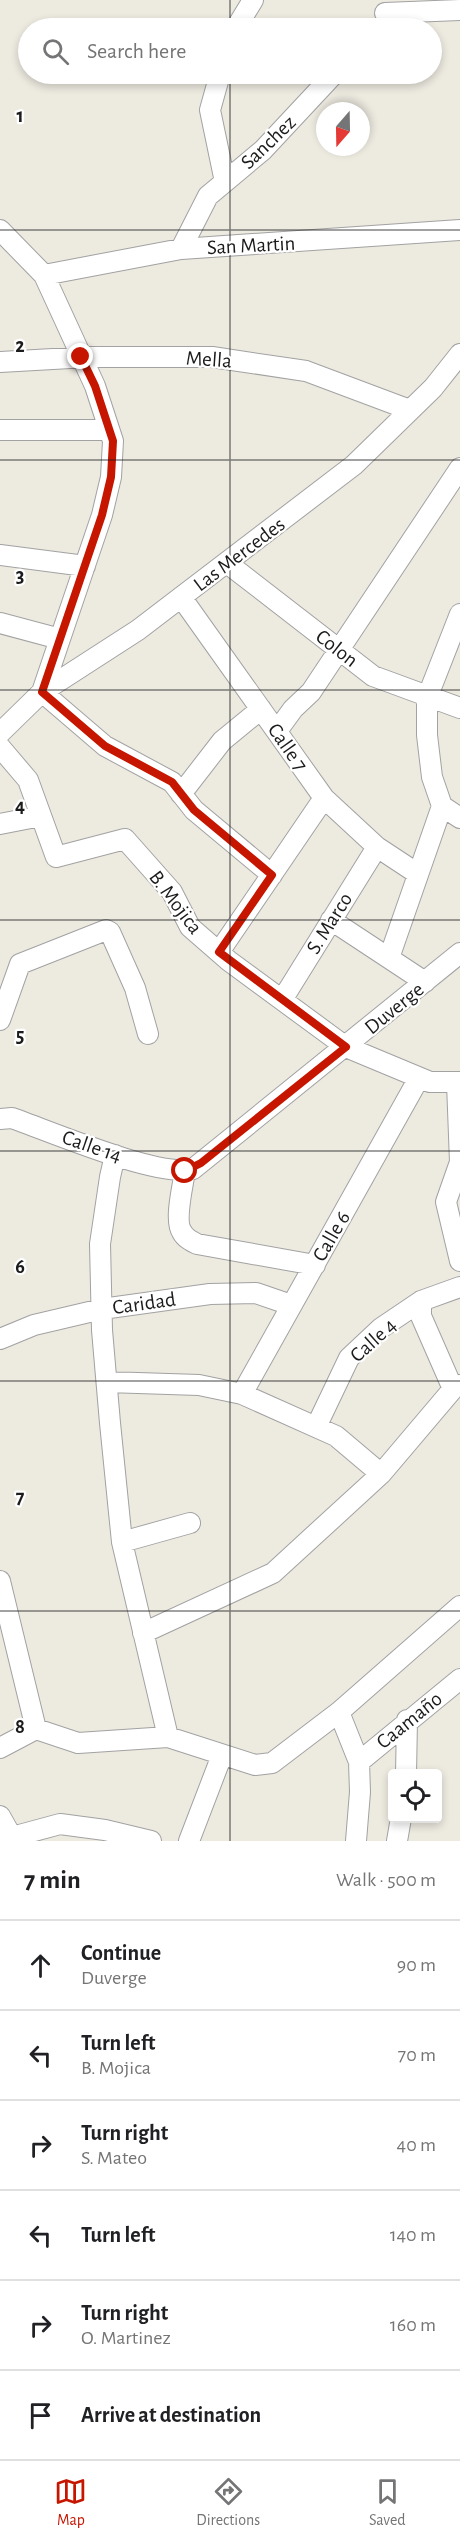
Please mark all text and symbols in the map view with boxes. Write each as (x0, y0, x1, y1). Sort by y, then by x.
search box (18, 18, 442, 84)
icon: search (39, 35, 72, 68)
text: Search here (87, 40, 186, 62)
north arrow (316, 102, 370, 156)
text: 1 (16, 106, 24, 126)
street label: Sanchez (237, 111, 300, 173)
street label: San Martin (206, 233, 296, 258)
text: 2 (15, 336, 25, 356)
route end (67, 343, 93, 369)
street label: Mella (185, 347, 233, 372)
street label: Las Mercedes (190, 513, 289, 595)
text: 3 (16, 566, 24, 586)
street label: Colon (312, 626, 362, 671)
street label: Calle 7 (264, 720, 311, 775)
text: 4 (15, 796, 25, 816)
street label: B. Mojica (145, 867, 206, 938)
street label: S. Marco (303, 889, 356, 958)
street label: Duverge (361, 979, 428, 1038)
text: 5 (16, 1026, 24, 1046)
street label: Calle 14 (59, 1127, 124, 1166)
route start (171, 1157, 197, 1183)
street label: Calle 6 (309, 1208, 354, 1265)
text: 6 (15, 1257, 25, 1277)
street label: Caridad (111, 1289, 177, 1318)
street label: Calle 4 (346, 1314, 401, 1366)
text: 7 (16, 1487, 25, 1507)
street label: Caamaño (373, 1688, 446, 1753)
text: 8 (15, 1717, 25, 1737)
map controls (388, 1769, 442, 1823)
button: locate (388, 1769, 442, 1823)
text: 7 min (24, 1867, 81, 1893)
text: Walk · 500 m (336, 1870, 436, 1890)
text: Continue (81, 1942, 161, 1964)
icon: ahead (24, 1949, 57, 1982)
text: 90 m (397, 1955, 436, 1975)
text: Duverge (81, 1968, 147, 1988)
text: Turn left (81, 2032, 155, 2054)
icon: left (24, 2039, 57, 2072)
text: 70 m (398, 2045, 436, 2065)
text: B. Mojica (81, 2058, 151, 2078)
text: Turn right (81, 2122, 168, 2144)
icon: right (24, 2129, 57, 2162)
text: 40 m (397, 2135, 436, 2155)
text: S. Mateo (81, 2148, 147, 2168)
icon: left (24, 2219, 57, 2252)
text: Turn left (81, 2224, 155, 2246)
text: 140 m (390, 2225, 436, 2245)
text: Turn right (81, 2302, 168, 2324)
icon: right (24, 2309, 57, 2342)
text: 160 m (390, 2315, 436, 2335)
text: O. Martinez (81, 2328, 171, 2348)
icon: arrive (24, 2399, 57, 2432)
text: Arrive at destination (81, 2404, 261, 2426)
tab: Map (54, 2475, 87, 2530)
tab: Directions (196, 2475, 260, 2530)
tab: Saved (369, 2475, 406, 2530)

